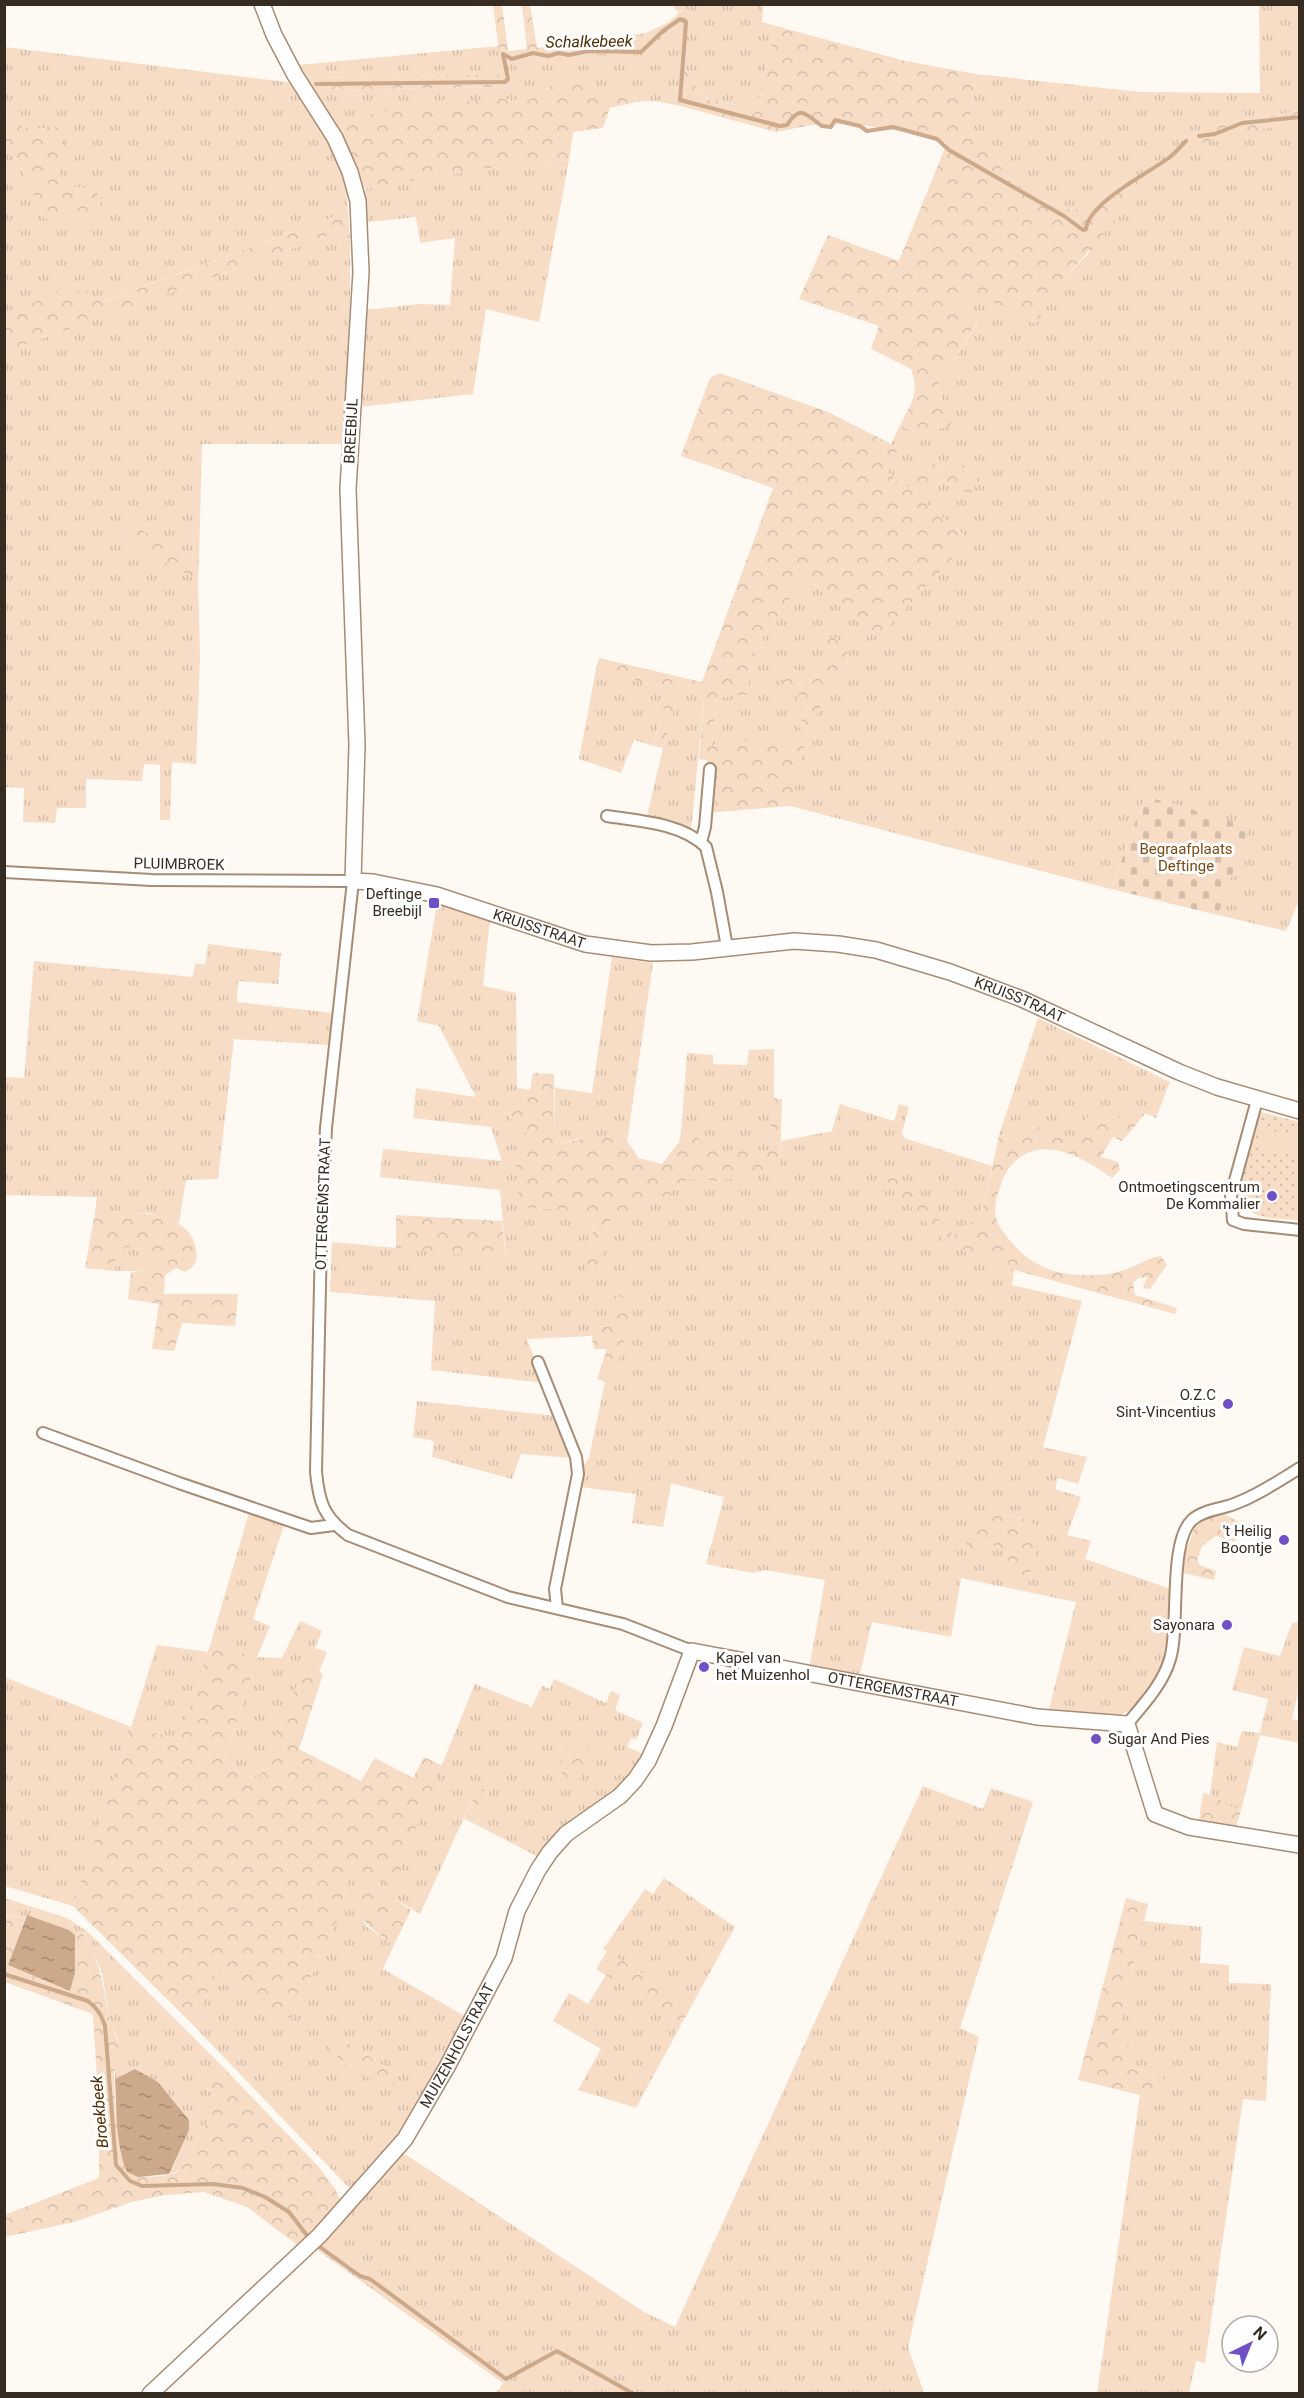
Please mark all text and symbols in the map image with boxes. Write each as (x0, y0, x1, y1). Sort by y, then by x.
water label: Schalkebeek (545, 31, 634, 52)
street label: BREEBIJL (340, 398, 362, 464)
park label: Begraafplaats Deftinge (1139, 840, 1233, 875)
street label: PLUIMBROEK (133, 854, 225, 874)
place label: Deftinge Breebijl (366, 885, 422, 920)
marker: Deftinge Breebijl (427, 896, 441, 910)
street label: KRUISSTRAAT (491, 905, 588, 953)
street label: KRUISSTRAAT (972, 973, 1068, 1027)
street label: OTTERGEMSTRAAT (312, 1137, 334, 1270)
place label: Ontmoetingscentrum De Kommalier (1118, 1178, 1260, 1213)
marker: Ontmoetingscentrum De Kommalier (1265, 1189, 1279, 1203)
place label: O.Z.C Sint-Vincentius (1116, 1386, 1216, 1421)
marker: O.Z.C Sint-Vincentius (1221, 1397, 1235, 1411)
place label: 't Heilig Boontje (1221, 1522, 1272, 1557)
marker: 't Heilig Boontje (1277, 1533, 1291, 1547)
place label: Sayonara (1153, 1616, 1215, 1634)
marker: Sayonara (1220, 1618, 1234, 1632)
place label: Kapel van het Muizenhol (716, 1649, 810, 1684)
marker: Kapel van het Muizenhol (697, 1660, 711, 1674)
street label: OTTERGEMSTRAAT (826, 1668, 960, 1711)
place label: Sugar And Pies (1108, 1730, 1210, 1748)
marker: Sugar And Pies (1089, 1732, 1103, 1746)
street label: MUIZENHOLSTRAAT (416, 1980, 498, 2111)
water label: Broekbeek (87, 2074, 112, 2149)
north arrow (1220, 2314, 1280, 2374)
text: N (1249, 2323, 1270, 2344)

